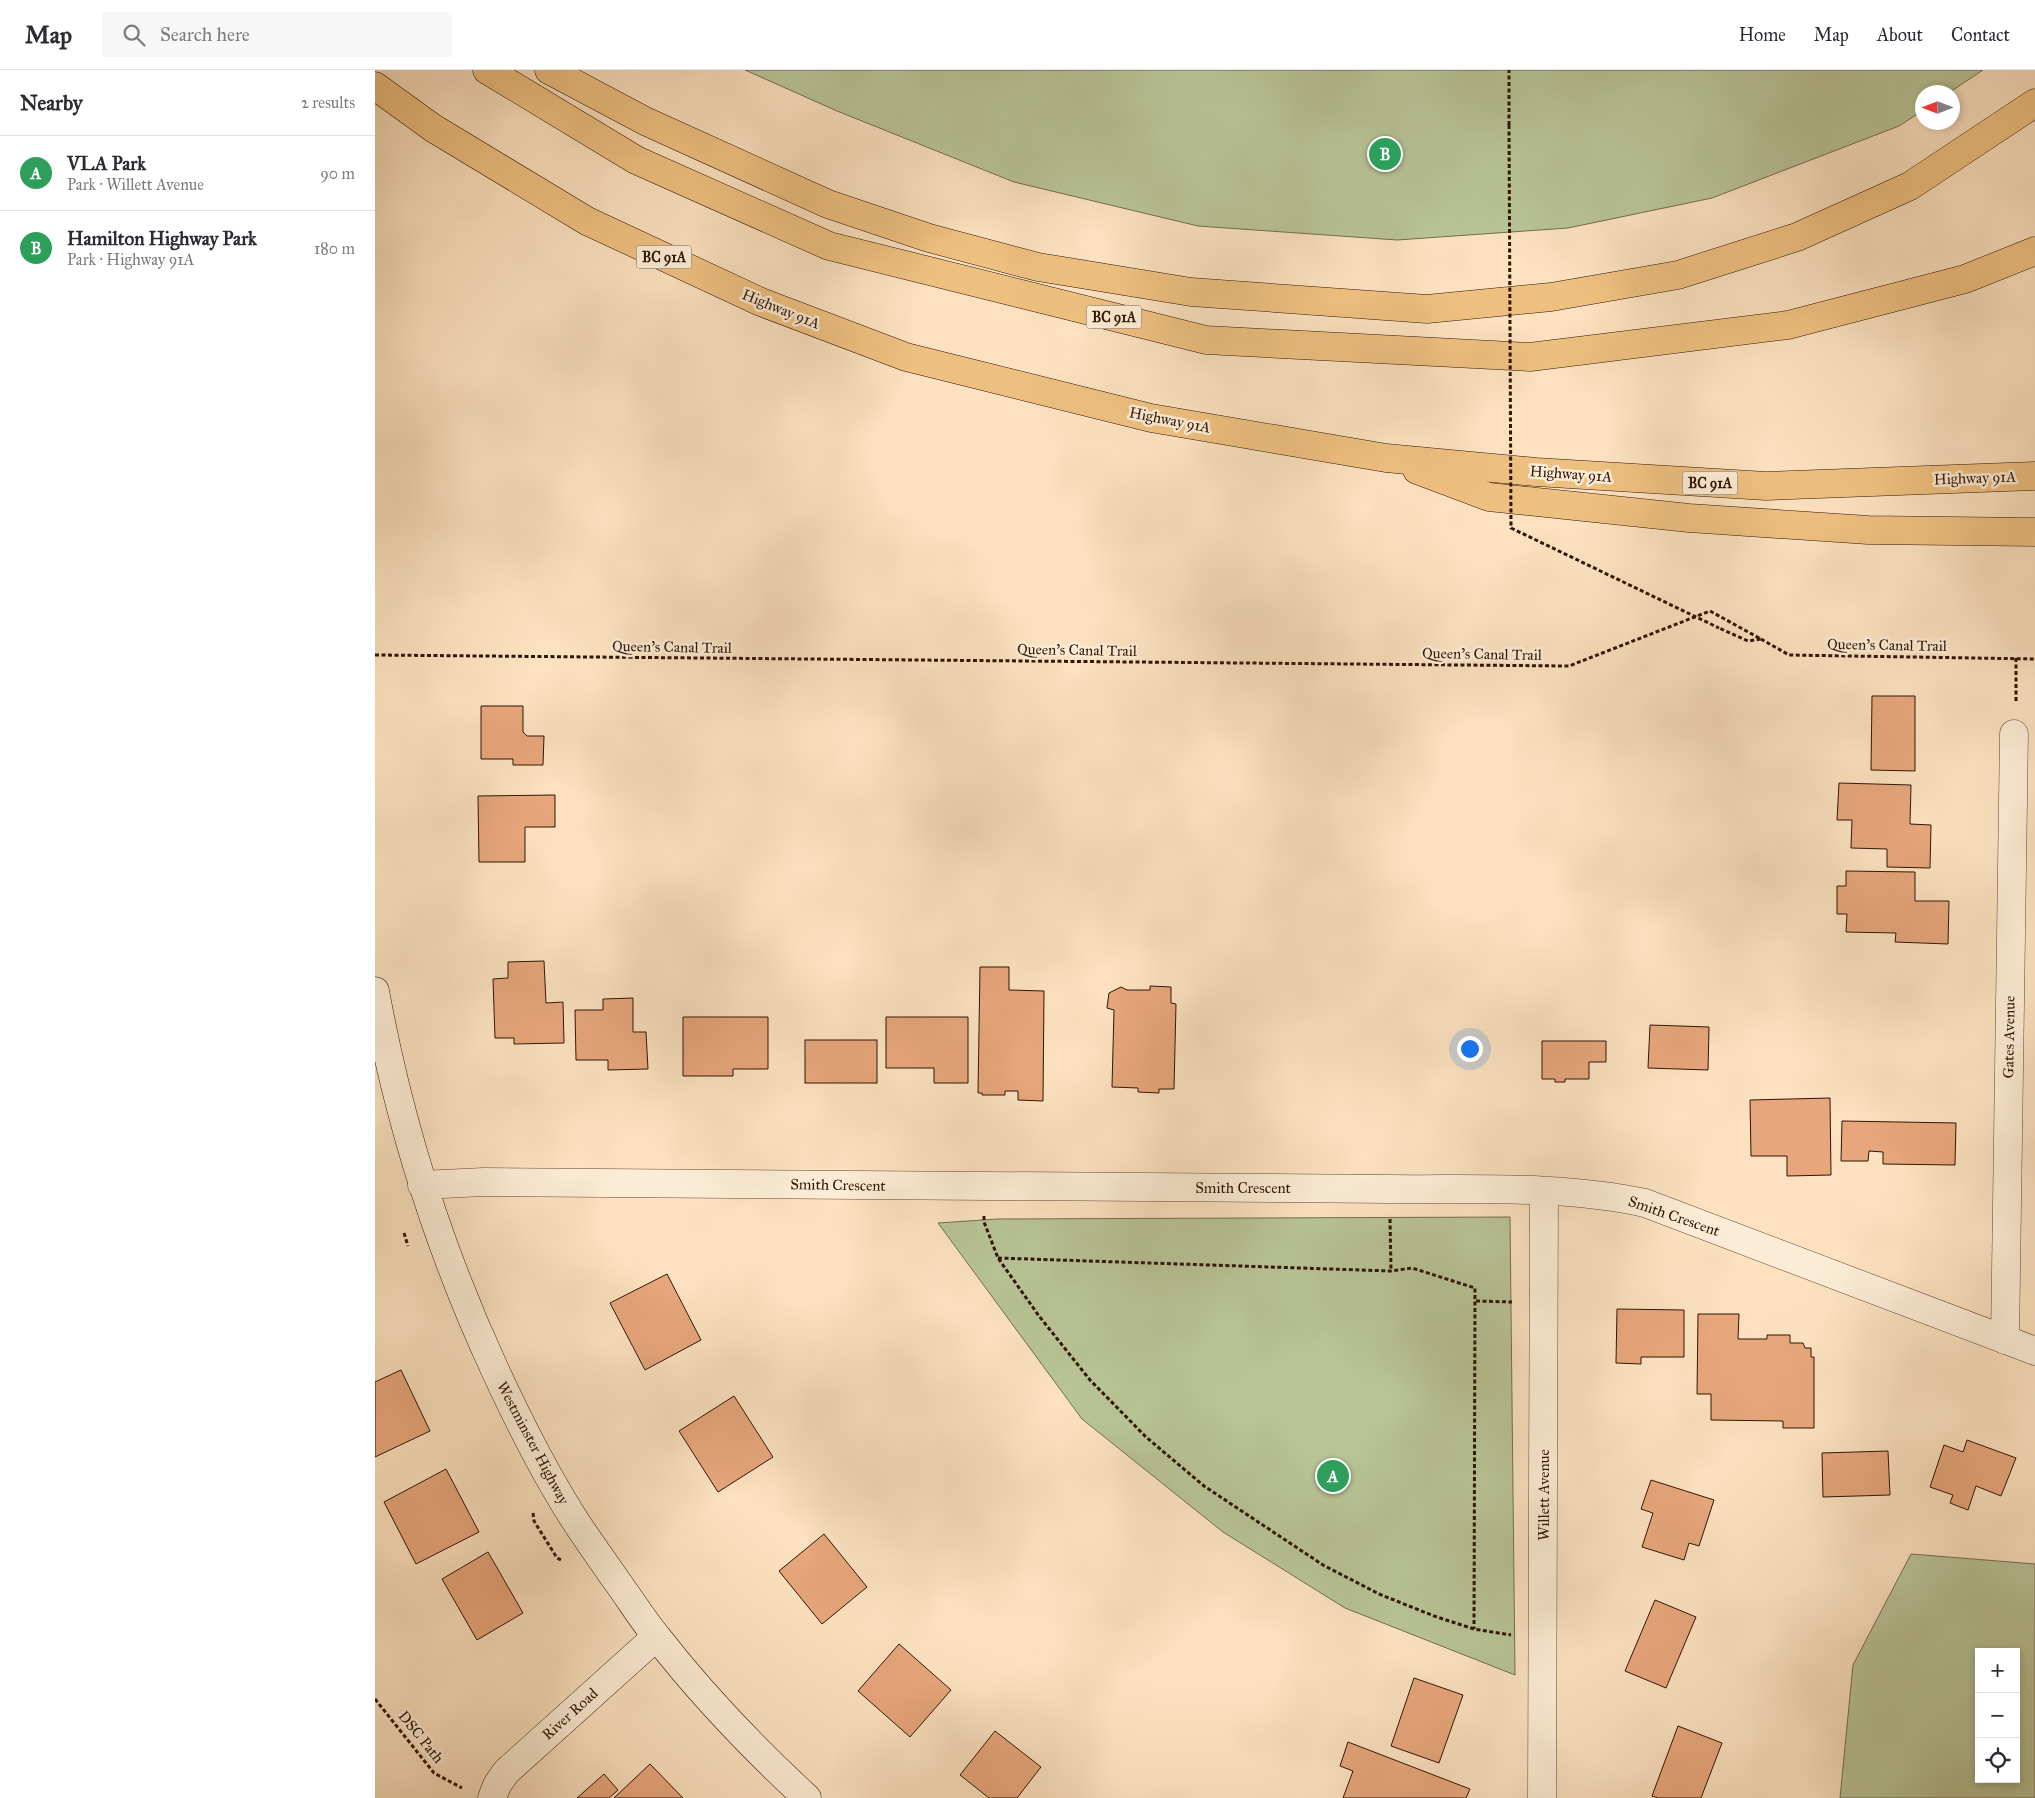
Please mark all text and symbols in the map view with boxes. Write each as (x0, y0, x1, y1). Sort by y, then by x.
search box (102, 12, 452, 57)
text: Map (25, 20, 72, 50)
icon: search (120, 21, 148, 49)
text: Search here (160, 23, 250, 46)
text: Home (1739, 24, 1786, 46)
text: Map (1814, 24, 1849, 46)
text: About (1877, 24, 1923, 46)
text: Contact (1951, 24, 2010, 46)
north arrow (1915, 85, 1960, 130)
text: Nearby (20, 90, 83, 116)
text: 2 results (301, 93, 355, 112)
pin: B (1369, 135, 1401, 173)
text: VLA Park (67, 152, 146, 175)
text: A (31, 164, 41, 183)
text: 90 m (320, 164, 355, 183)
text: Park · Willett Avenue (67, 175, 204, 194)
text: Hamilton Highway Park (67, 227, 257, 250)
text: B (31, 239, 41, 258)
text: 180 m (314, 239, 355, 258)
road number: BC 91A (637, 246, 691, 268)
text: Park · Highway 91A (67, 250, 194, 269)
street label: Highway 91A (739, 285, 823, 333)
road number: BC 91A (1087, 306, 1141, 328)
street label: Highway 91A (1128, 403, 1212, 437)
street label: Highway 91A (1529, 462, 1613, 486)
street label: Highway 91A (1933, 468, 2017, 488)
road number: BC 91A (1683, 472, 1737, 494)
street label: Queen's Canal Trail (1827, 635, 1948, 655)
street label: Queen's Canal Trail (612, 637, 733, 657)
street label: Queen's Canal Trail (1017, 640, 1138, 660)
street label: Queen's Canal Trail (1422, 644, 1543, 664)
street label: Gates Avenue (1999, 996, 2019, 1078)
your location (1457, 1036, 1483, 1062)
street label: Smith Crescent (790, 1175, 887, 1195)
street label: Smith Crescent (1195, 1179, 1291, 1197)
street label: Smith Crescent (1626, 1192, 1723, 1240)
street label: Westminster Highway (493, 1378, 573, 1508)
street label: Willett Avenue (1535, 1449, 1553, 1541)
pin: A (1317, 1457, 1349, 1495)
map controls (1975, 1648, 2020, 1783)
button: + (1975, 1648, 2020, 1693)
street label: River Road (538, 1684, 602, 1744)
button: − (1975, 1693, 2020, 1738)
street label: DSC Path (394, 1707, 448, 1767)
button: locate (1975, 1738, 2020, 1783)

